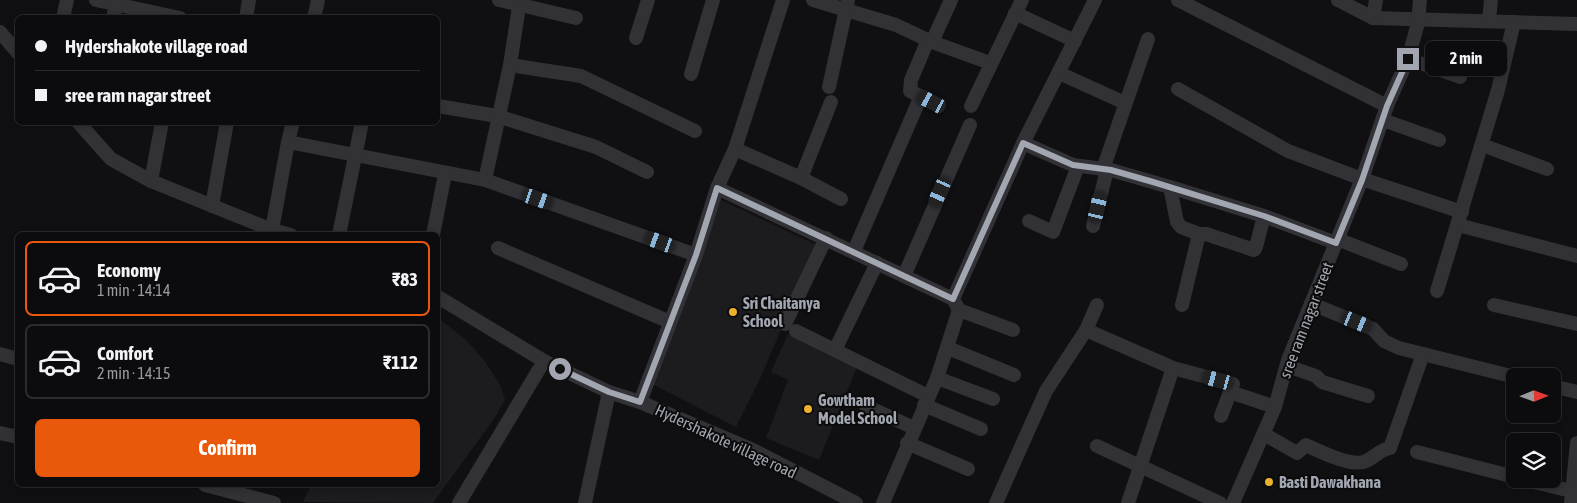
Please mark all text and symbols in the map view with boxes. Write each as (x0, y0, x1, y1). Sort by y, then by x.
text: Hydershakote village road (65, 35, 248, 57)
callout: 2 min (1426, 42, 1508, 76)
route end (1397, 48, 1419, 70)
text: 2 min (1450, 49, 1482, 67)
text: sree ram nagar street (65, 84, 211, 106)
car (915, 88, 948, 116)
car (927, 175, 952, 209)
car (521, 187, 554, 211)
car (1087, 191, 1108, 223)
car (643, 230, 676, 254)
icon: car (37, 256, 82, 301)
text: Economy (97, 259, 161, 281)
street label: sree ram nagar street (1276, 259, 1337, 381)
text: ₹83 (392, 268, 418, 290)
text: 1 min · 14:14 (97, 281, 170, 299)
place label: Sri Chaitanya School (743, 294, 820, 330)
marker: Sri Chaitanya School (727, 306, 739, 318)
car (1340, 309, 1373, 335)
icon: car (37, 339, 82, 384)
text: Comfort (97, 342, 153, 364)
text: ₹112 (383, 351, 418, 373)
route start (549, 358, 571, 380)
text: 2 min · 14:15 (97, 364, 170, 382)
north arrow (1506, 368, 1561, 422)
map controls (1506, 368, 1561, 488)
car (1201, 369, 1234, 391)
place label: Gowtham Model School (818, 391, 898, 427)
street label: Hydershakote village road (652, 400, 799, 483)
marker: Gowtham Model School (802, 403, 814, 415)
button: Confirm (35, 419, 420, 477)
button: layers (1506, 433, 1561, 488)
place label: Basti Dawakhana (1279, 473, 1381, 491)
marker: Basti Dawakhana (1263, 476, 1275, 488)

